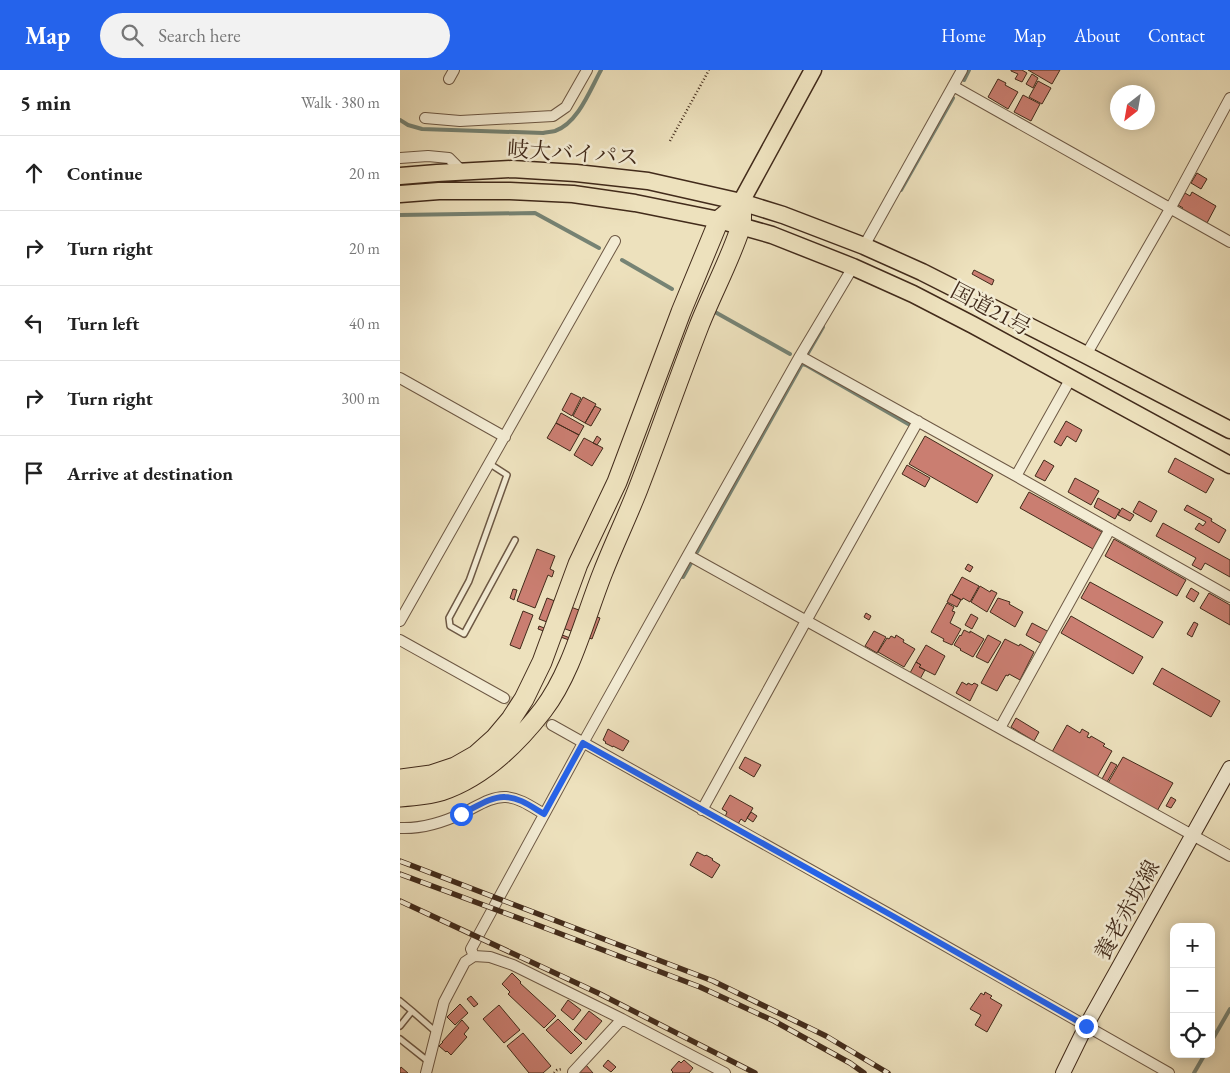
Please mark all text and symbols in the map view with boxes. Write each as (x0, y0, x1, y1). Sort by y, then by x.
search box (100, 13, 450, 58)
text: Map (25, 20, 70, 51)
icon: search (118, 21, 146, 49)
text: Search here (158, 23, 241, 48)
text: Home (941, 24, 986, 47)
text: Map (1014, 24, 1046, 47)
text: About (1074, 24, 1120, 47)
text: Contact (1148, 24, 1205, 47)
north arrow (1110, 85, 1155, 130)
text: 5 min (20, 89, 71, 116)
text: Walk · 380 m (301, 92, 380, 113)
street label: 岐大バイパス (506, 134, 640, 172)
icon: ahead (20, 159, 48, 187)
text: Continue (67, 161, 142, 186)
text: 20 m (349, 163, 380, 184)
icon: right (20, 234, 48, 262)
text: Turn right (67, 236, 153, 261)
text: 20 m (349, 238, 380, 259)
street label: 国道21号 (946, 276, 1036, 342)
icon: left (20, 309, 48, 337)
text: Turn left (67, 311, 139, 336)
text: 40 m (349, 313, 380, 334)
icon: right (20, 384, 48, 412)
text: Turn right (67, 386, 153, 411)
text: 300 m (341, 388, 380, 409)
icon: arrive (20, 459, 48, 487)
text: Arrive at destination (67, 461, 233, 486)
route start (450, 803, 473, 826)
street label: 養老赤坂線 (1088, 855, 1166, 965)
map controls (1170, 923, 1215, 1058)
button: + (1170, 923, 1215, 968)
button: − (1170, 968, 1215, 1013)
button: locate (1170, 1013, 1215, 1058)
route end (1075, 1015, 1098, 1038)

